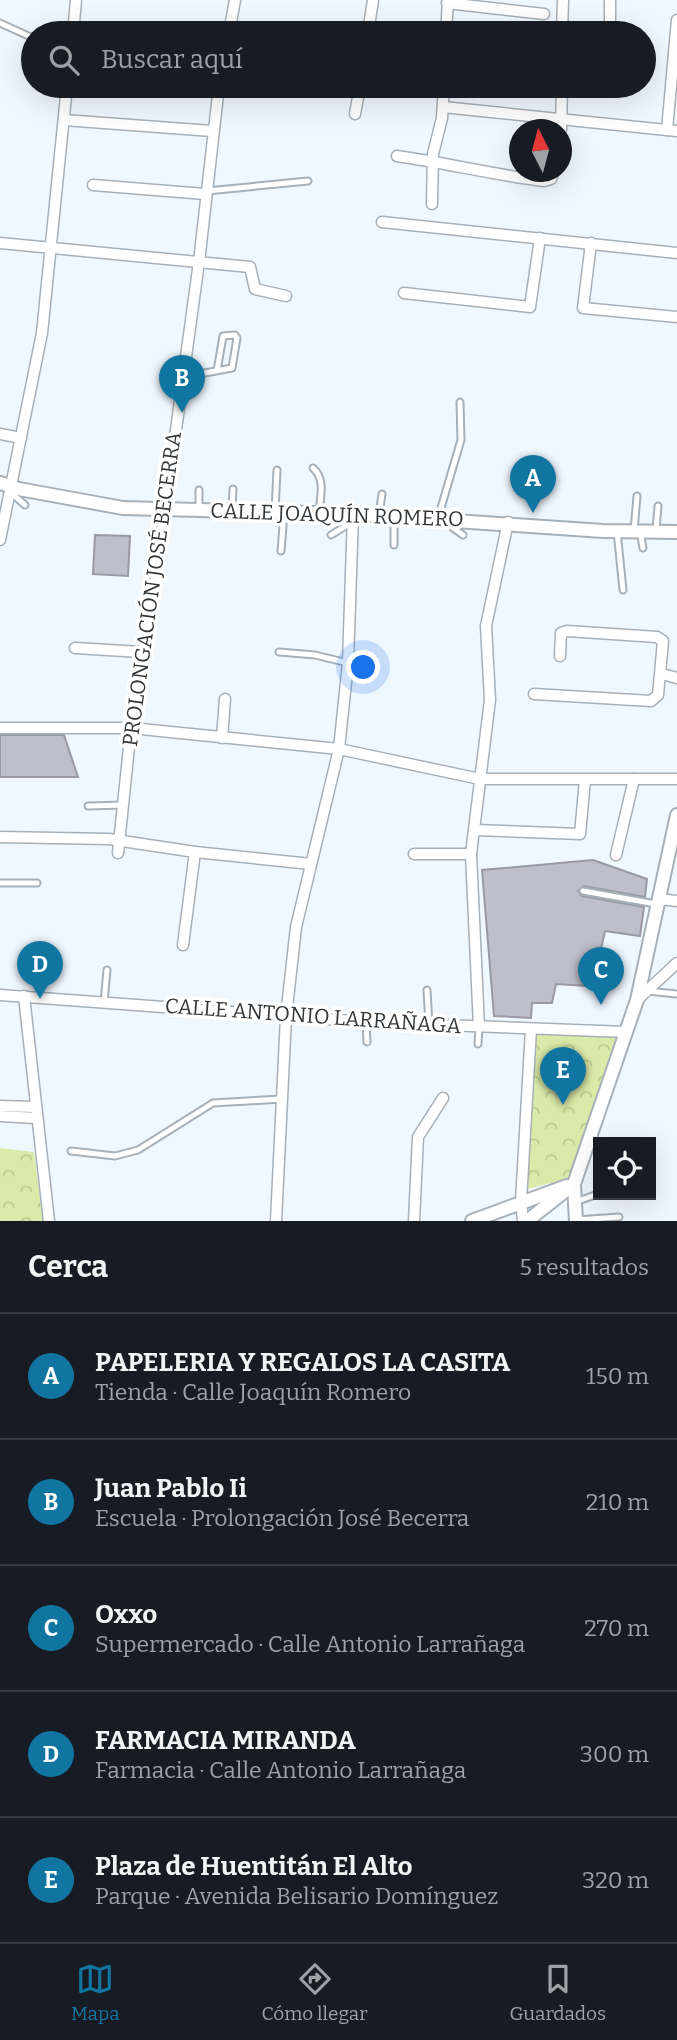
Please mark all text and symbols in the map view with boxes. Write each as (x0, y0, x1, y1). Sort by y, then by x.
search box (21, 21, 656, 98)
icon: search (45, 41, 83, 79)
text: Buscar aquí (101, 44, 243, 75)
north arrow (509, 119, 572, 182)
pin: B (159, 355, 205, 413)
street label: PROLONGACIÓN JOSÉ BECERRA (117, 430, 187, 748)
pin: A (510, 455, 556, 513)
street label: CALLE JOAQUÍN ROMERO (210, 498, 464, 532)
your location (346, 650, 380, 684)
pin: D (17, 941, 63, 999)
pin: C (578, 947, 624, 1005)
street label: CALLE ANTONIO LARRAÑAGA (164, 993, 462, 1039)
pin: E (540, 1047, 586, 1105)
map controls (593, 1137, 656, 1200)
button: locate (593, 1137, 656, 1200)
text: Cerca (28, 1249, 108, 1285)
text: 5 resultados (519, 1253, 649, 1281)
text: PAPELERIA Y REGALOS LA CASITA (95, 1347, 510, 1378)
text: A (43, 1362, 59, 1390)
text: 150 m (586, 1362, 649, 1390)
text: Tienda · Calle Joaquín Romero (95, 1378, 411, 1406)
text: Juan Pablo Ii (95, 1473, 247, 1504)
text: B (44, 1488, 58, 1516)
text: 210 m (586, 1488, 649, 1516)
text: Escuela · Prolongación José Becerra (95, 1504, 469, 1532)
text: Oxxo (95, 1599, 157, 1630)
text: C (44, 1614, 58, 1642)
text: 270 m (584, 1614, 649, 1642)
text: Supermercado · Calle Antonio Larrañaga (95, 1630, 525, 1658)
text: FARMACIA MIRANDA (95, 1725, 356, 1756)
text: D (43, 1740, 59, 1768)
text: 300 m (580, 1740, 649, 1768)
text: Farmacia · Calle Antonio Larrañaga (95, 1756, 466, 1784)
text: Plaza de Huentitán El Alto (95, 1851, 413, 1882)
text: E (44, 1866, 58, 1894)
text: 320 m (582, 1866, 649, 1894)
text: Parque · Avenida Belisario Domínguez (95, 1882, 498, 1910)
tab: Mapa (71, 1960, 120, 2025)
tab: Cómo llegar (262, 1960, 368, 2025)
tab: Guardados (509, 1960, 606, 2025)

